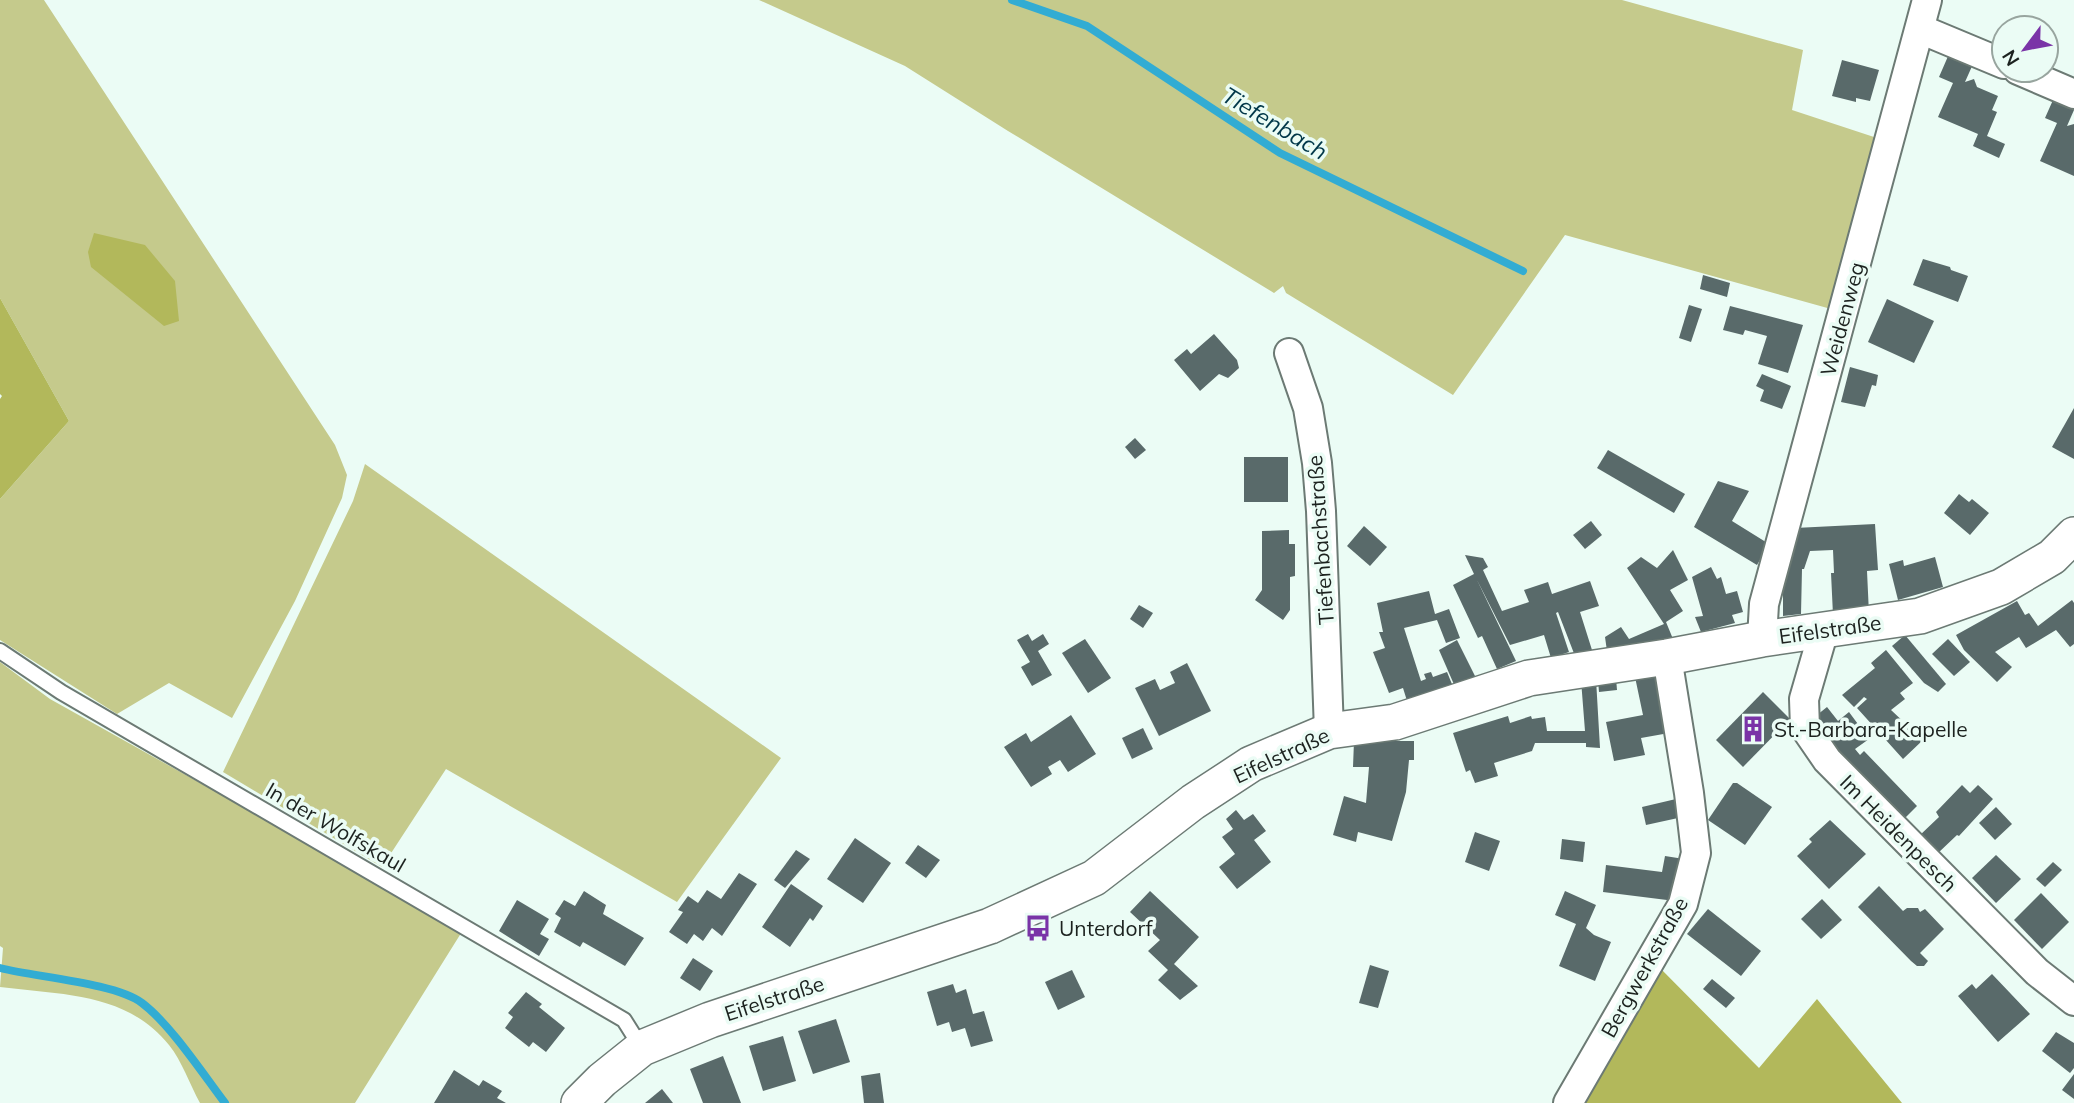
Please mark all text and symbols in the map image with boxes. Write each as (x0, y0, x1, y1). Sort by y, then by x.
north arrow (1990, 14, 2060, 84)
text: N (1997, 46, 2025, 70)
water label: Tiefenbach (1217, 80, 1333, 166)
street label: Weidenweg (1814, 259, 1870, 379)
street label: Tiefenbachstraße (1301, 454, 1339, 626)
street label: Eifelstraße (1777, 609, 1883, 649)
building icon: St.-Barbara-Kapelle (1738, 714, 1768, 744)
place label: St.-Barbara-Kapelle (1774, 716, 1968, 742)
street label: Eifelstraße (1229, 721, 1333, 789)
street label: Im Heidenpesch (1835, 769, 1963, 897)
street label: In der Wolfskaul (261, 776, 411, 878)
street label: Bergwerkstraße (1595, 892, 1693, 1042)
bus stop icon: Unterdorf (1023, 913, 1053, 943)
place label: Unterdorf (1059, 915, 1154, 941)
street label: Eifelstraße (721, 970, 827, 1026)

